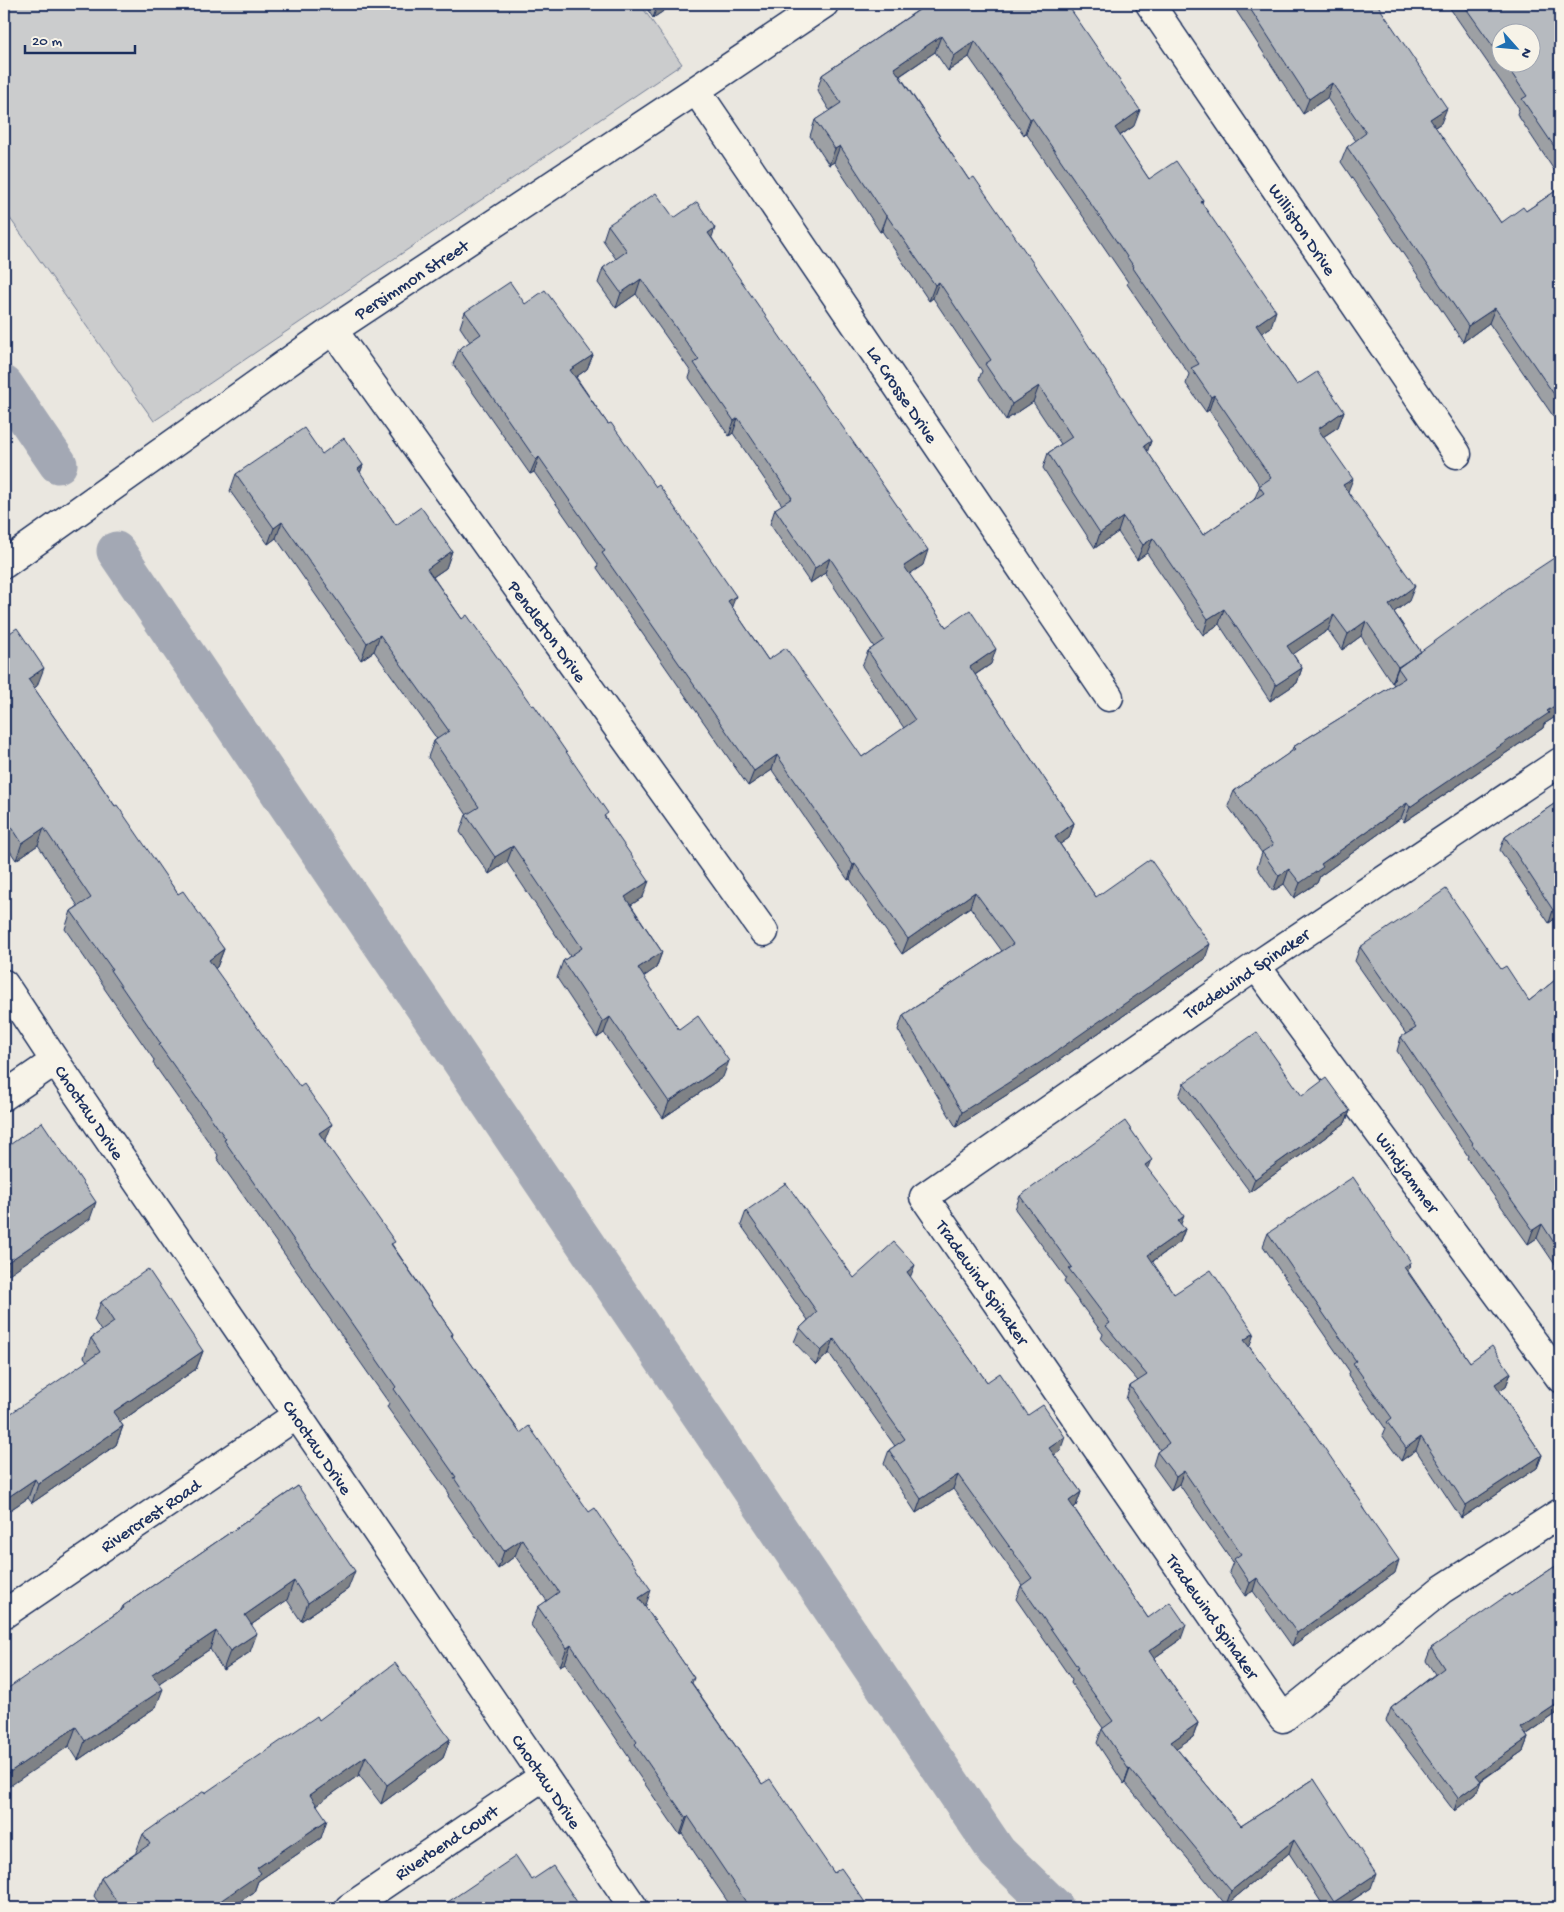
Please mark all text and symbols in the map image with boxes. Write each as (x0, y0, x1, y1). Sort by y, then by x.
scale bar (25, 22, 135, 54)
north arrow (1492, 22, 1542, 72)
text: 20 m (32, 33, 62, 51)
text: N (1516, 45, 1535, 61)
street label: Williston Drive (1262, 180, 1340, 281)
street label: Persimmon Street (351, 235, 475, 326)
street label: La Crosse Drive (861, 343, 941, 448)
street label: Pendleton Drive (502, 577, 590, 688)
street label: Tradewind Spinaker (1179, 924, 1316, 1026)
street label: Choctaw Drive (49, 1062, 128, 1165)
street label: Windjammer (1370, 1129, 1443, 1219)
street label: Tradewind Spinaker (929, 1216, 1033, 1351)
street label: Choctaw Drive (277, 1397, 356, 1500)
street label: Rivercrest Road (97, 1475, 207, 1558)
street label: Tradewind Spinaker (1159, 1550, 1263, 1685)
street label: Choctaw Drive (506, 1731, 585, 1834)
street label: Riverbend Court (392, 1801, 505, 1886)

